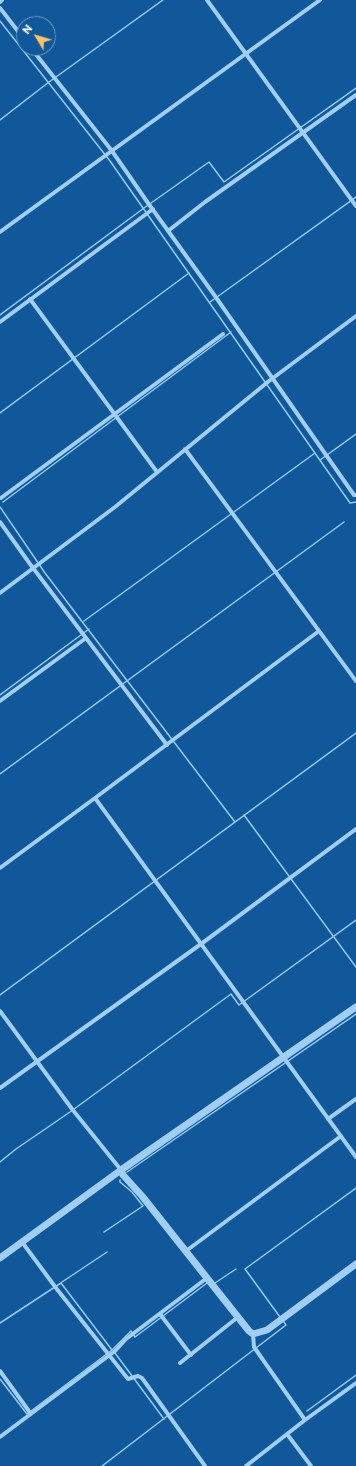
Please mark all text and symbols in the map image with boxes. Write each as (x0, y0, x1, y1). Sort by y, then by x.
north arrow (16, 16, 56, 56)
text: N (19, 22, 35, 36)

